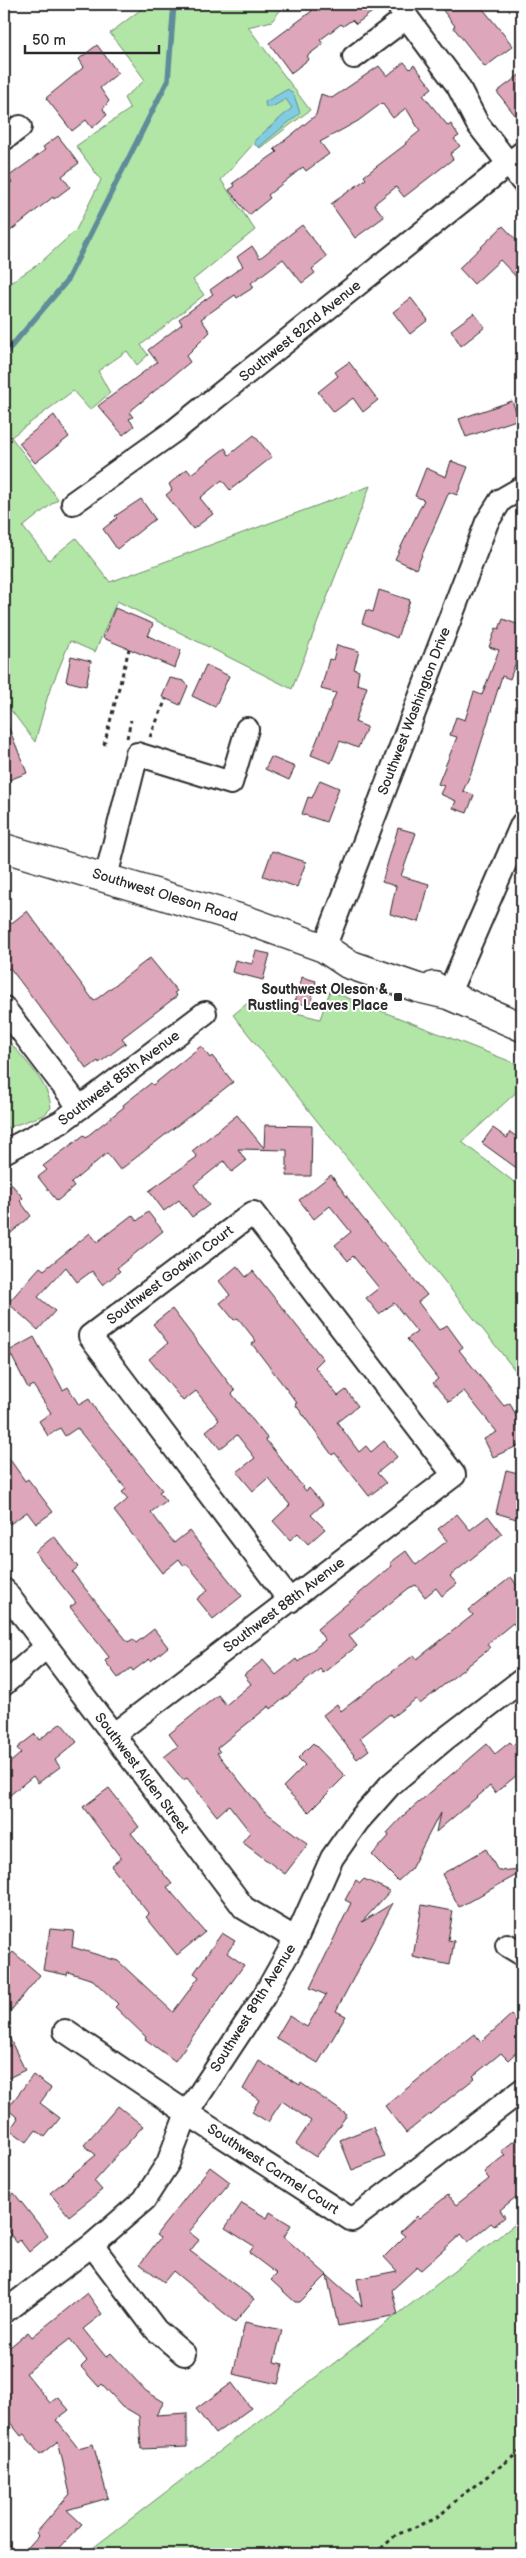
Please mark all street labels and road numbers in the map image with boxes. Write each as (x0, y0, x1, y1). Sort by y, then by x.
street label: Southwest 82nd Avenue (236, 277, 364, 385)
street label: Southwest Washington Drive (374, 625, 454, 797)
street label: Southwest Oleson Road (90, 865, 240, 925)
street label: Southwest 85th Avenue (55, 1027, 183, 1129)
street label: Southwest Godwin Court (103, 1221, 237, 1328)
street label: Southwest 88th Avenue (220, 1554, 348, 1656)
street label: Southwest Alden Street (91, 1709, 193, 1837)
street label: Southwest 89th Avenue (207, 1941, 299, 2075)
street label: Southwest Carmel Court (204, 2120, 343, 2218)

